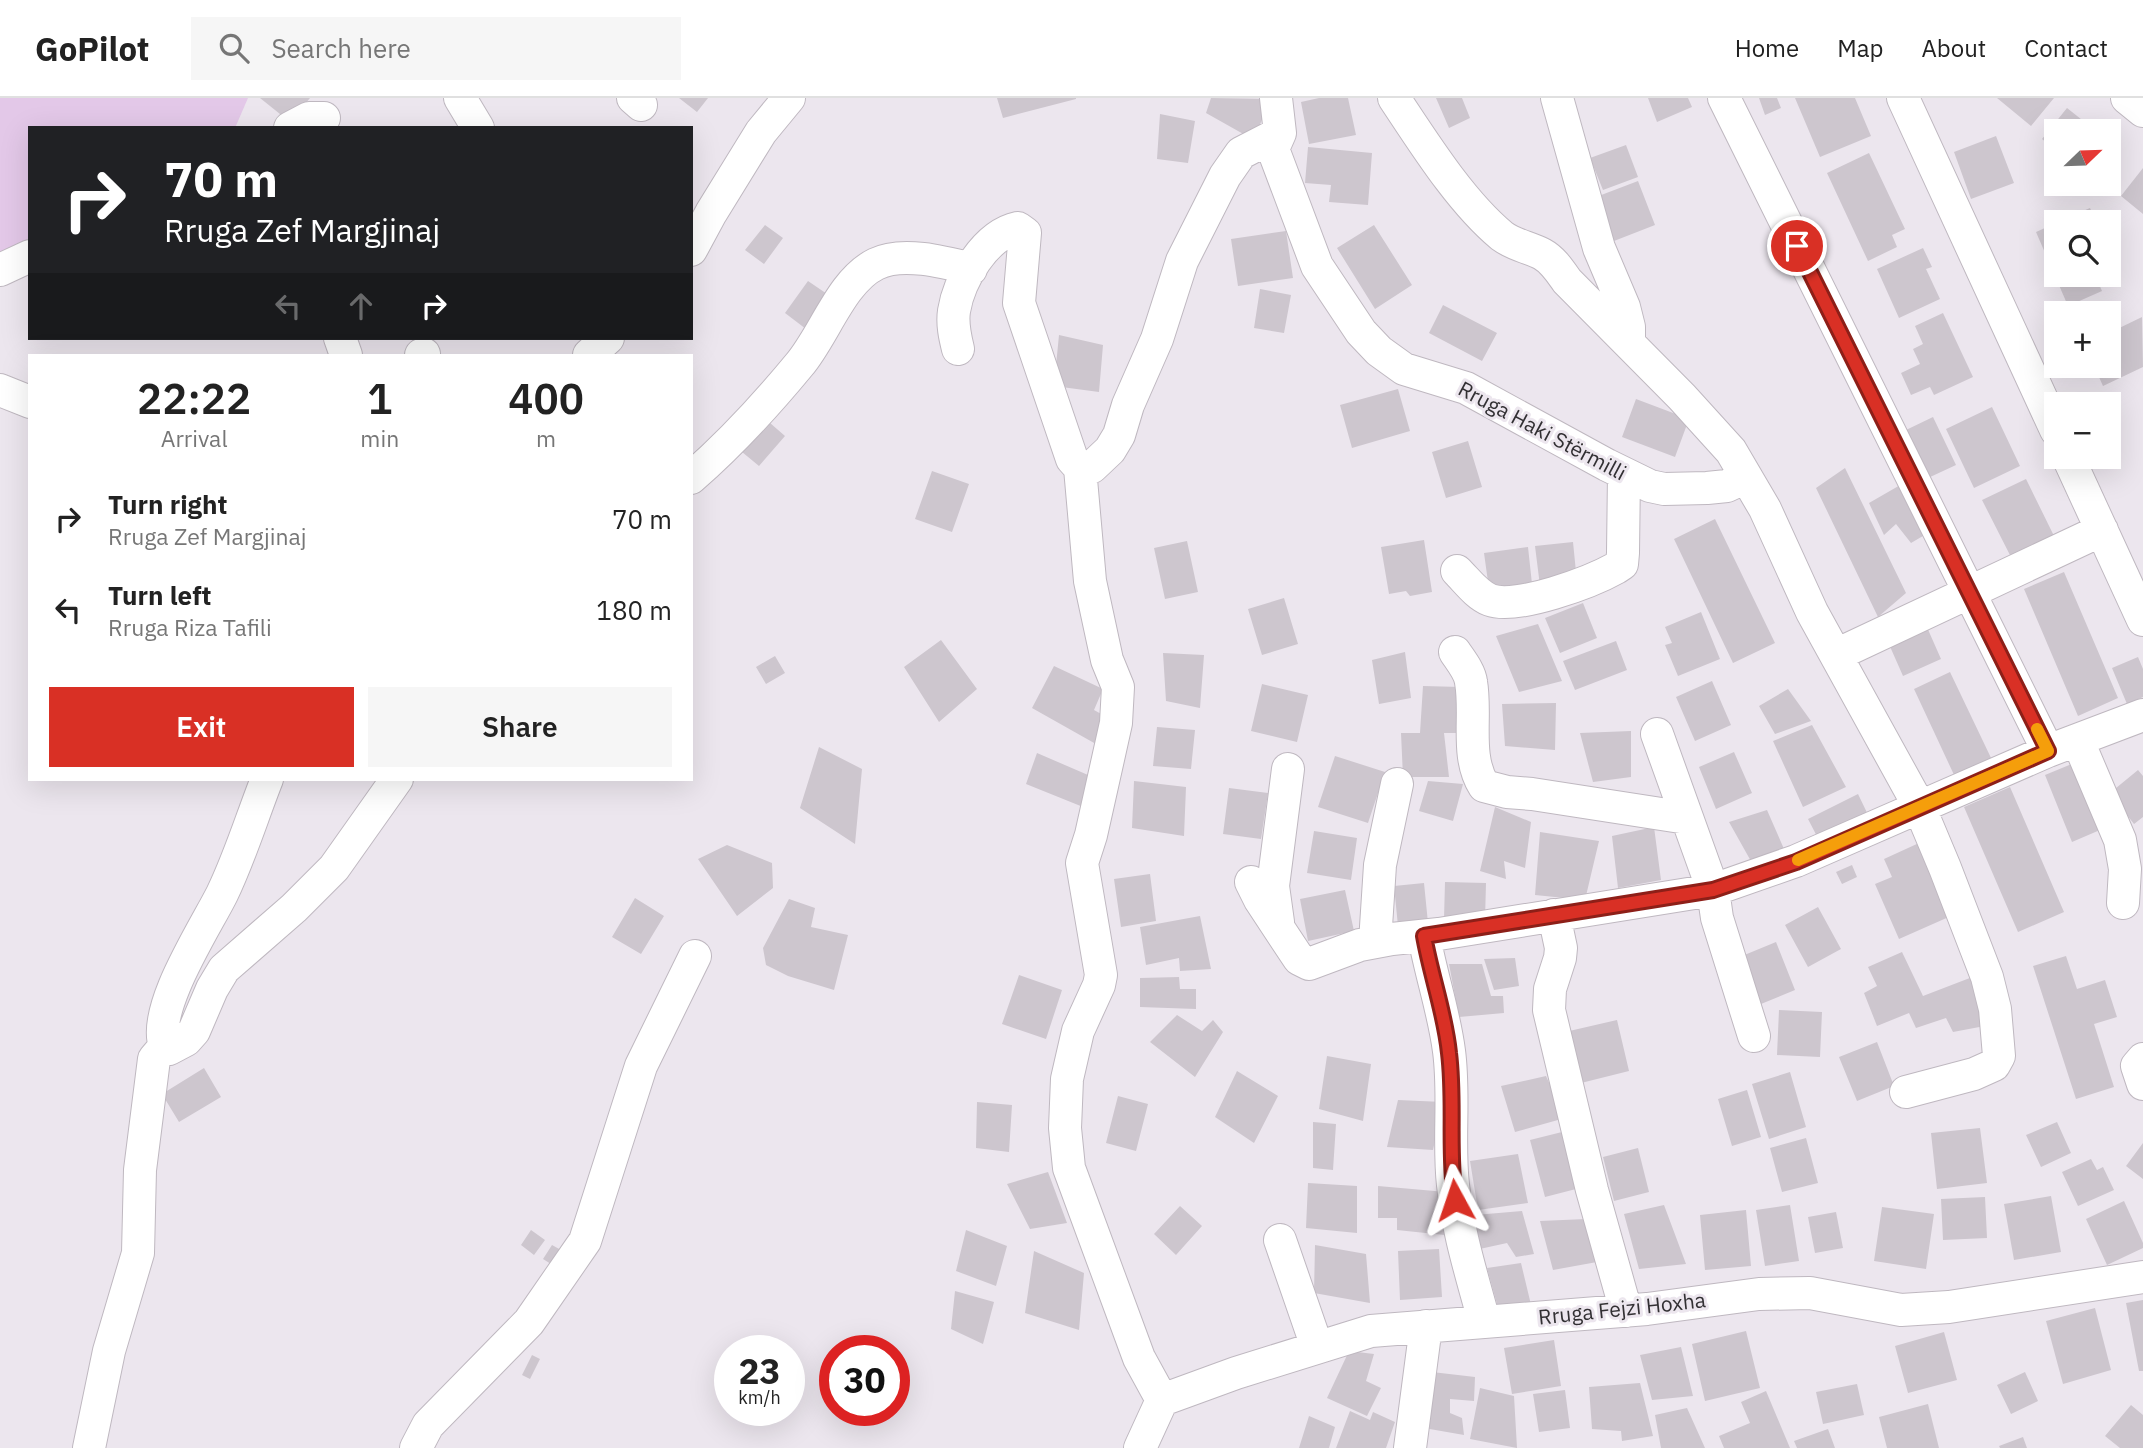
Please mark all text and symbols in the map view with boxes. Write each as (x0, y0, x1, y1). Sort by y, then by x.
search box (191, 17, 681, 80)
text: GoPilot (35, 27, 149, 70)
icon: search (215, 29, 253, 67)
text: Search here (271, 31, 411, 65)
text: Home (1735, 32, 1799, 64)
text: Map (1837, 32, 1883, 64)
text: About (1921, 32, 1986, 64)
text: Contact (2024, 32, 2108, 64)
north arrow (2044, 119, 2121, 196)
map controls (2044, 119, 2121, 469)
text: 70 m (164, 147, 278, 210)
icon: right (49, 154, 140, 245)
text: Rruga Zef Margjinaj (164, 209, 440, 251)
button: search (2044, 210, 2121, 287)
pin (1767, 216, 1827, 276)
icon: arrive (1778, 227, 1816, 265)
icon: left (269, 287, 307, 325)
icon: ahead (342, 287, 380, 325)
icon: right (415, 287, 453, 325)
button: + (2044, 301, 2121, 378)
text: 22:22 (137, 371, 251, 426)
text: 1 (367, 371, 392, 426)
text: 400 (508, 371, 584, 426)
street label: Rruga Haki Stërmilli (1454, 374, 1631, 486)
button: − (2044, 392, 2121, 469)
text: Arrival (161, 423, 228, 453)
text: min (360, 423, 399, 453)
text: m (536, 423, 556, 453)
text: Turn right (108, 487, 227, 521)
icon: right (49, 500, 87, 538)
text: 70 m (612, 502, 672, 536)
text: Rruga Zef Margjinaj (108, 521, 307, 551)
text: Turn left (108, 578, 211, 612)
icon: left (49, 591, 87, 629)
text: 180 m (596, 593, 672, 627)
text: Rruga Riza Tafili (108, 612, 272, 642)
button: Exit (49, 687, 354, 767)
button: Share (368, 687, 672, 767)
position arrow (1418, 1163, 1492, 1237)
street label: Rruga Fejzi Hoxha (1537, 1285, 1707, 1331)
speed limit sign: 30 (819, 1335, 910, 1426)
text: 23 (738, 1348, 781, 1394)
text: km/h (738, 1386, 781, 1409)

